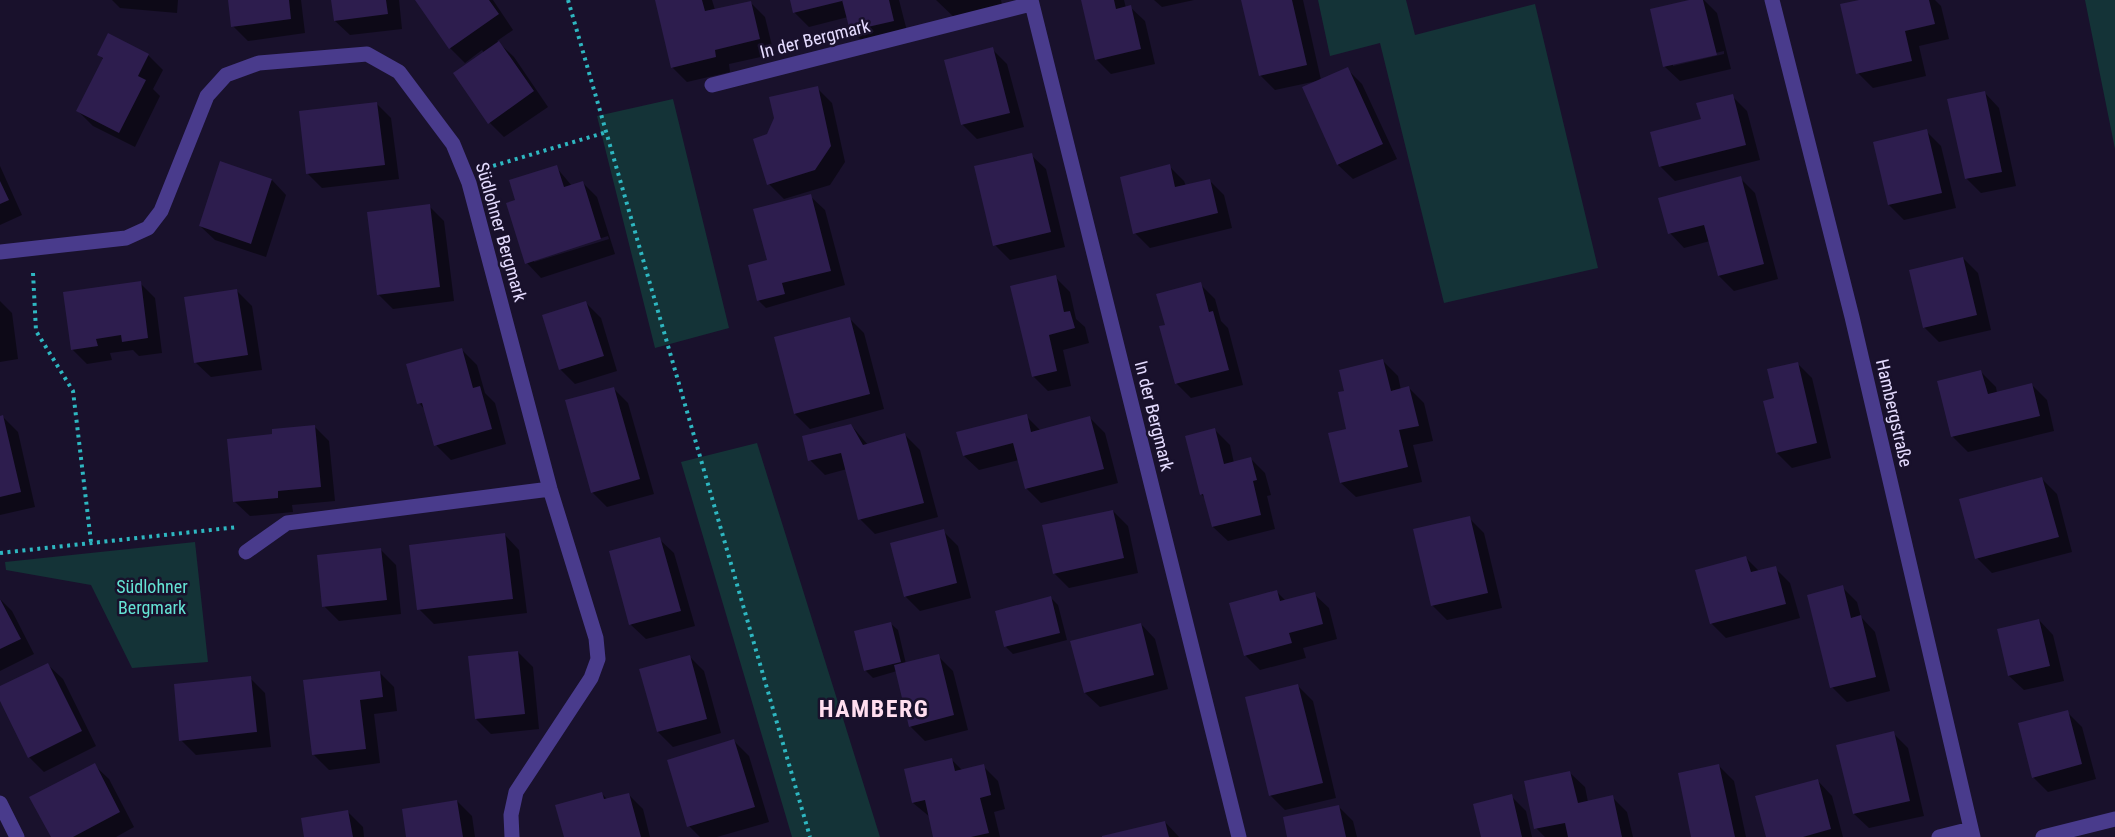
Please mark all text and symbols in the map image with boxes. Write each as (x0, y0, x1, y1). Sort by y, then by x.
street label: In der Bergmark (758, 15, 872, 62)
street label: Südlohner Bergmark (472, 160, 531, 304)
street label: Hambergstraße (1872, 357, 1917, 469)
street label: In der Bergmark (1131, 359, 1178, 473)
park label: Südlohner Bergmark (116, 576, 188, 618)
district label: HAMBERG (819, 695, 929, 723)

